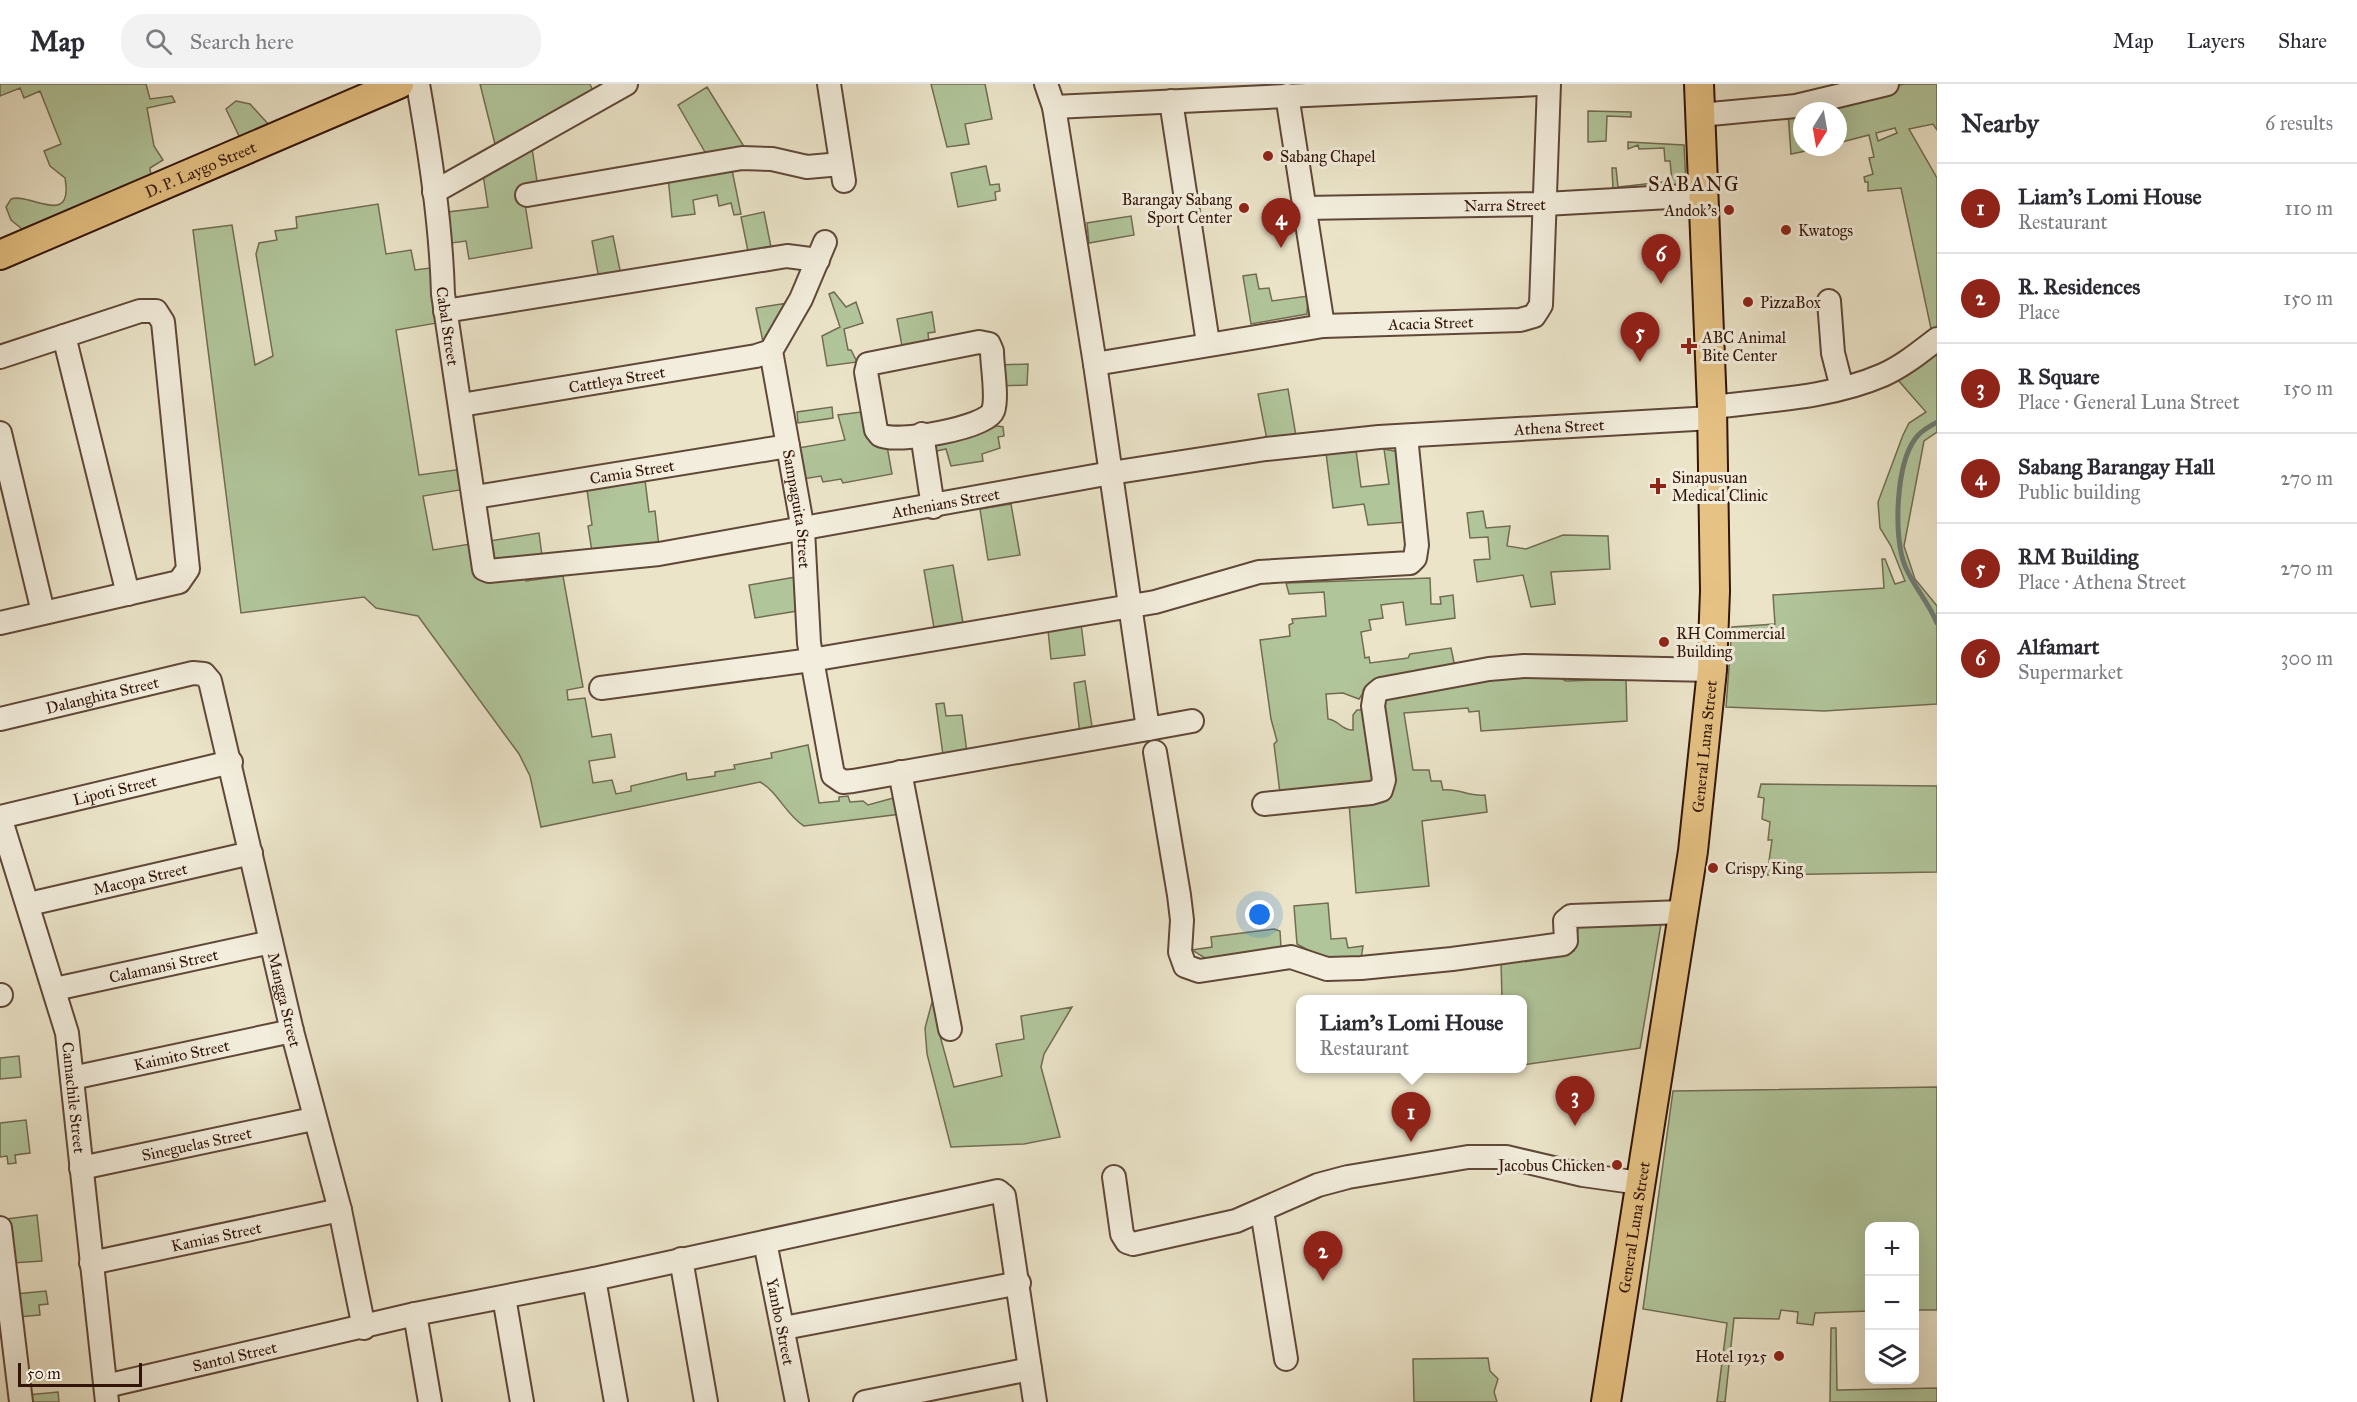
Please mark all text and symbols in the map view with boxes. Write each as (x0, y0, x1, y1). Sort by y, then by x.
search box (121, 14, 541, 68)
text: Map (30, 24, 85, 59)
icon: search (142, 25, 175, 58)
text: Search here (190, 28, 294, 55)
text: Map (2113, 28, 2154, 54)
text: Layers (2187, 28, 2245, 54)
text: Share (2278, 28, 2327, 54)
north arrow (1793, 102, 1847, 156)
text: Nearby (1961, 107, 2039, 139)
text: 6 results (2265, 111, 2333, 135)
street label: D. P. Laygo Street (142, 137, 259, 201)
place label: Sabang Chapel (1280, 147, 1376, 167)
marker: Sabang Chapel (1261, 149, 1275, 163)
district label: SABANG (1648, 172, 1740, 196)
text: Liam's Lomi House (2018, 183, 2202, 210)
place label: Barangay Sabang Sport Center (1122, 190, 1233, 227)
street label: Narra Street (1464, 194, 1546, 215)
text: 1 (1977, 196, 1984, 220)
text: 110 m (2285, 196, 2333, 220)
pin: 4 (1262, 198, 1300, 248)
marker: Barangay Sabang Sport Center (1237, 201, 1251, 215)
place label: Andok's (1663, 201, 1717, 220)
marker: Andok's (1722, 203, 1736, 217)
text: Restaurant (2018, 210, 2108, 234)
place label: Kwatogs (1798, 221, 1853, 241)
marker: Kwatogs (1779, 223, 1793, 237)
pin: 6 (1642, 234, 1680, 284)
text: R. Residences (2018, 273, 2140, 300)
street label: Cabal Street (433, 286, 463, 367)
text: 2 (1976, 286, 1985, 310)
text: 150 m (2283, 286, 2333, 310)
place label: PizzaBox (1760, 293, 1821, 312)
marker: PizzaBox (1741, 295, 1755, 309)
text: Place (2018, 300, 2060, 324)
street label: Acacia Street (1387, 312, 1474, 334)
pin: 5 (1620, 312, 1660, 362)
place label: ABC Animal Bite Center (1701, 328, 1787, 365)
marker: ABC Animal Bite Center (1680, 337, 1698, 355)
street label: Cattleya Street (567, 362, 667, 396)
text: R Square (2018, 363, 2100, 390)
text: 3 (1977, 376, 1985, 400)
text: 150 m (2283, 376, 2333, 400)
text: Place · General Luna Street (2018, 390, 2240, 414)
street label: Athena Street (1512, 415, 1605, 439)
street label: Sampaguita Street (779, 448, 815, 569)
text: Sabang Barangay Hall (2018, 453, 2215, 480)
street label: Camia Street (588, 455, 676, 488)
text: 4 (1975, 466, 1986, 490)
text: 270 m (2280, 466, 2333, 490)
place label: Sinapusuan Medical Clinic (1672, 468, 1768, 505)
marker: Sinapusuan Medical Clinic (1649, 477, 1667, 495)
text: Public building (2018, 480, 2140, 504)
street label: Athenians Street (889, 484, 1001, 522)
text: RM Building (2018, 543, 2138, 570)
text: 5 (1976, 556, 1985, 580)
text: 270 m (2280, 556, 2333, 580)
text: Place · Athena Street (2018, 570, 2186, 594)
place label: RH Commercial Building (1676, 624, 1786, 662)
text: Alfamart (2018, 633, 2099, 660)
marker: RH Commercial Building (1657, 635, 1671, 649)
text: 6 (1975, 646, 1986, 670)
text: 300 m (2281, 646, 2333, 670)
text: Supermarket (2018, 660, 2123, 684)
street label: Dalanghita Street (44, 672, 161, 717)
street label: General Luna Street (1688, 679, 1720, 814)
street label: Lipoti Street (71, 770, 159, 809)
street label: Macopa Street (91, 858, 189, 899)
place label: Crispy King (1725, 859, 1803, 879)
marker: Crispy King (1706, 861, 1720, 875)
your location (1245, 900, 1274, 929)
street label: Calamansi Street (107, 944, 220, 986)
street label: Mangga Street (264, 950, 305, 1050)
popup (1296, 995, 1527, 1073)
text: Liam's Lomi House (1320, 1009, 1503, 1036)
street label: Kaimito Street (132, 1035, 231, 1074)
text: Restaurant (1320, 1036, 1409, 1060)
street label: Camachile Street (59, 1041, 90, 1155)
pin: 3 (1556, 1076, 1594, 1126)
pin: 1 (1392, 1092, 1430, 1142)
street label: Sineguelas Street (140, 1123, 253, 1164)
place label: Jacobus Chicken (1496, 1156, 1605, 1176)
marker: Jacobus Chicken (1610, 1158, 1624, 1172)
street label: General Luna Street (1614, 1160, 1653, 1294)
street label: Kamias Street (169, 1217, 263, 1255)
map controls (1865, 1222, 1919, 1384)
button: + (1865, 1222, 1919, 1276)
pin: 2 (1304, 1232, 1342, 1281)
street label: Yambo Street (763, 1276, 799, 1367)
button: − (1865, 1276, 1919, 1330)
button: layers (1865, 1330, 1919, 1384)
street label: Santol Street (191, 1337, 279, 1375)
place label: Hotel 1925 (1695, 1347, 1768, 1366)
marker: Hotel 1925 (1772, 1349, 1786, 1363)
scale bar (18, 1360, 142, 1388)
text: 50 m (27, 1364, 61, 1383)

